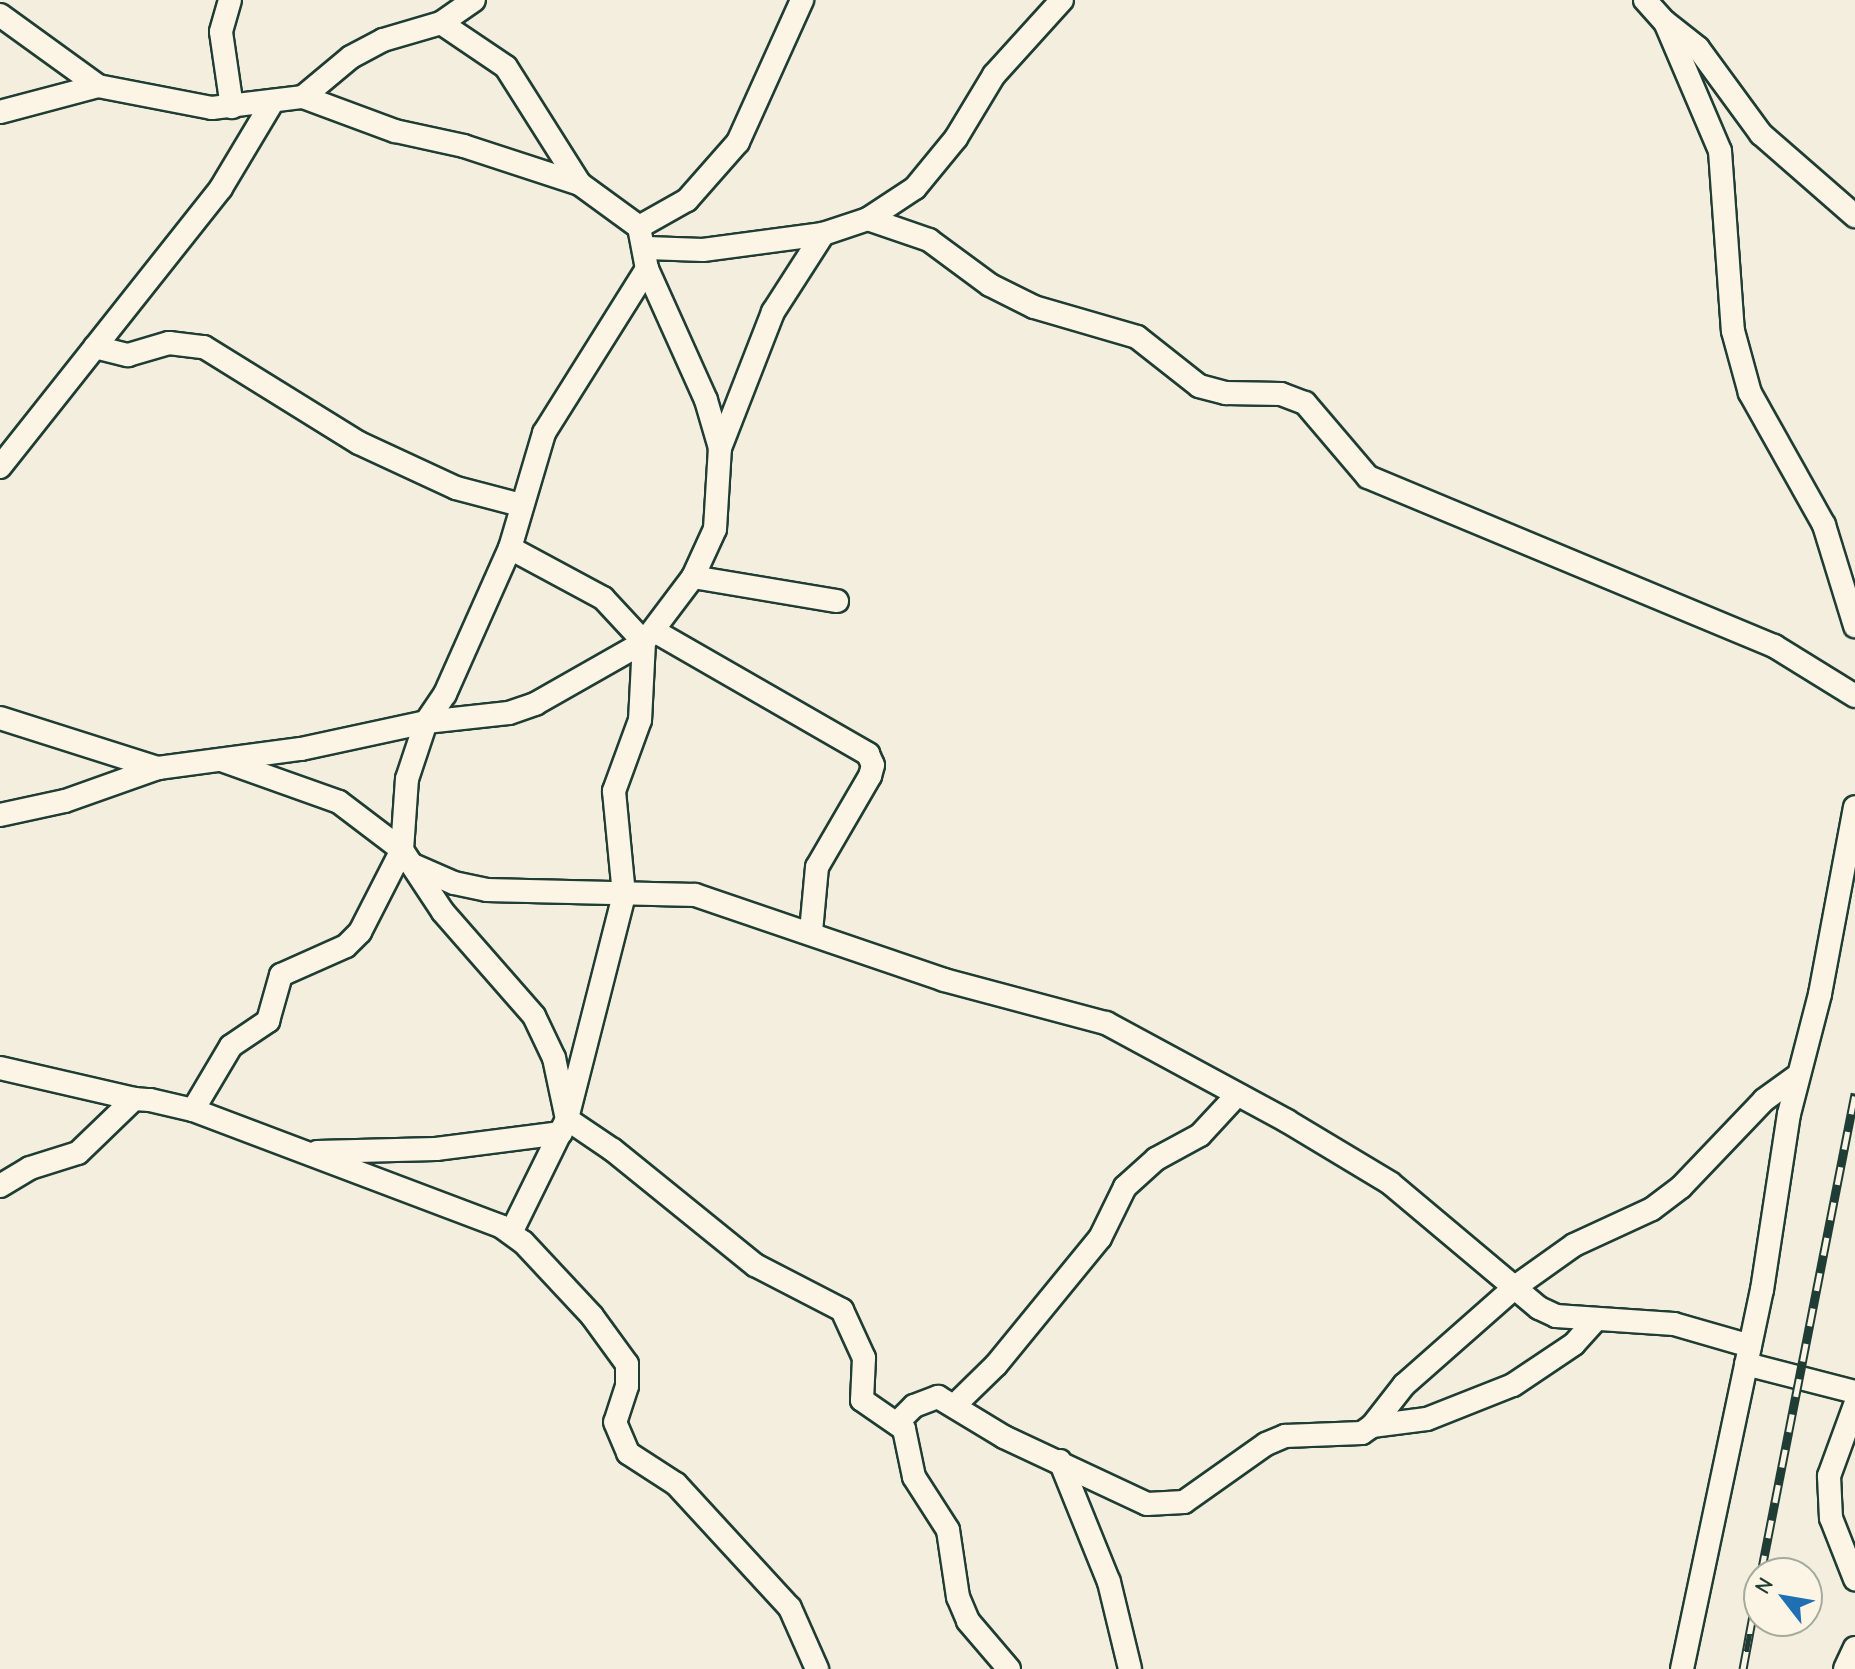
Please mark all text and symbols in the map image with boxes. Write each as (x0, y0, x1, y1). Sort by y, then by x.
north arrow (1743, 1557, 1823, 1637)
text: N (1749, 1573, 1779, 1599)

